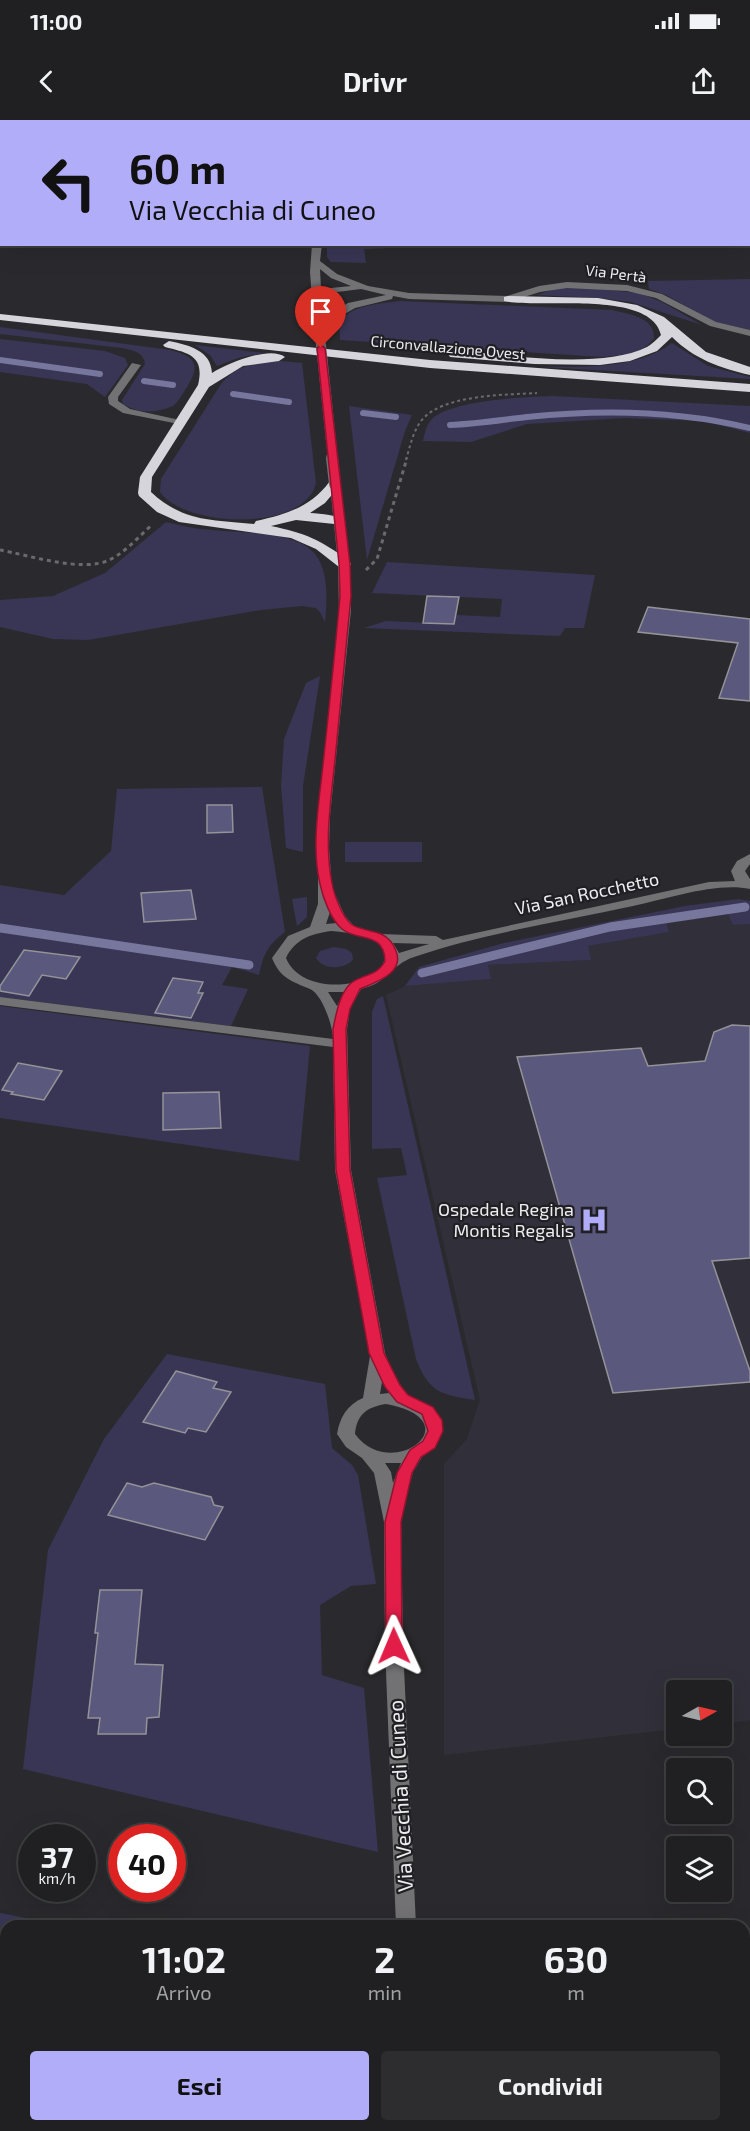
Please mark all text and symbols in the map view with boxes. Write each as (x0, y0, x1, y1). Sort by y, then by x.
text: 11:00 (30, 8, 82, 34)
icon: back (30, 65, 63, 98)
text: Drivr (343, 65, 407, 97)
icon: share (687, 65, 720, 98)
text: 60 m (129, 142, 226, 192)
icon: left (30, 144, 108, 222)
text: Via Vecchia di Cuneo (129, 193, 376, 225)
street label: Via Pertà (585, 260, 648, 286)
pin (295, 286, 346, 348)
icon: arrive (304, 295, 337, 328)
street label: Circonvallazione Ovest (370, 331, 526, 363)
street label: Via San Rocchetto (513, 867, 661, 919)
place label: Ospedale Regina Montis Regalis (438, 1198, 574, 1241)
hospital icon: Ospedale Regina Montis Regalis (579, 1205, 609, 1235)
position arrow (362, 1614, 426, 1678)
north arrow (666, 1680, 732, 1746)
map controls (666, 1680, 732, 1902)
street label: Via Vecchia di Cuneo (382, 1699, 417, 1893)
button: search (666, 1758, 732, 1824)
speed limit sign: 40 (108, 1824, 186, 1902)
button: layers (666, 1836, 732, 1902)
text: 37 (41, 1838, 73, 1874)
text: km/h (38, 1869, 76, 1887)
text: 11:02 (142, 1937, 226, 1980)
text: 2 (374, 1937, 395, 1980)
text: 630 (544, 1937, 608, 1980)
text: Arrivo (156, 1980, 212, 2004)
text: min (368, 1980, 402, 2004)
text: m (567, 1980, 585, 2004)
button: Esci (30, 2051, 369, 2120)
button: Condividi (381, 2051, 720, 2120)

